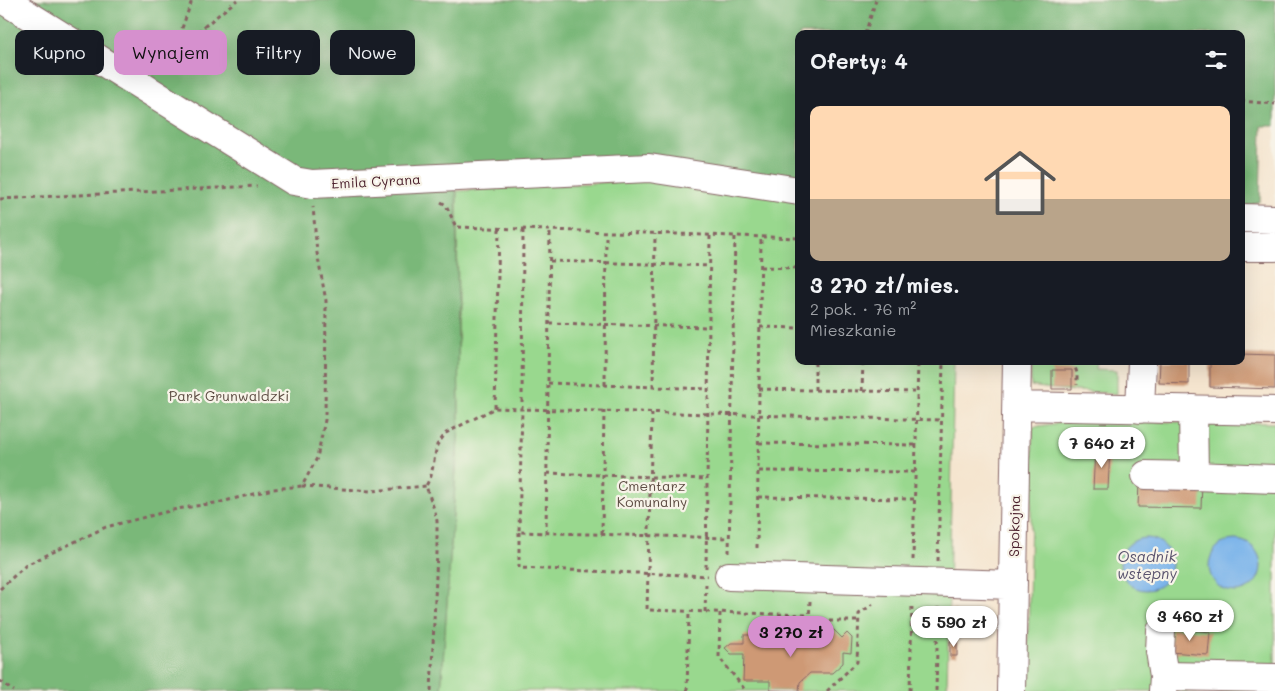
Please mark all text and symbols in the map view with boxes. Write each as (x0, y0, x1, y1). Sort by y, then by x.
chip: Kupno (15, 30, 104, 75)
chip: Wynajem (114, 30, 227, 75)
chip: Filtry (237, 30, 320, 75)
chip: Nowe (330, 30, 415, 75)
icon: filters (1202, 46, 1230, 74)
text: Oferty: 4 (810, 47, 908, 74)
icon: home (975, 138, 1065, 228)
street label: Emila Cyrana (331, 169, 421, 193)
text: 3 270 zł/mies. (810, 271, 960, 298)
text: 2 pok. · 76 m² (810, 298, 916, 319)
text: Mieszkanie (810, 319, 896, 340)
park label: Park Grunwaldzki (169, 386, 289, 405)
pin: 7 640 zł (1050, 426, 1154, 469)
text: 7 640 zł (1069, 432, 1135, 453)
park label: Cmentarz Komunalny (617, 476, 687, 511)
street label: Spokojna (1004, 495, 1024, 557)
water label: Osadnik wstępny (1117, 546, 1177, 583)
pin: 3 460 zł (1138, 600, 1242, 642)
text: 3 460 zł (1157, 605, 1223, 626)
pin: 5 590 zł (902, 606, 1006, 648)
text: 5 590 zł (922, 611, 986, 632)
pin: 3 270 zł (739, 616, 843, 658)
text: 3 270 zł (759, 621, 823, 642)

